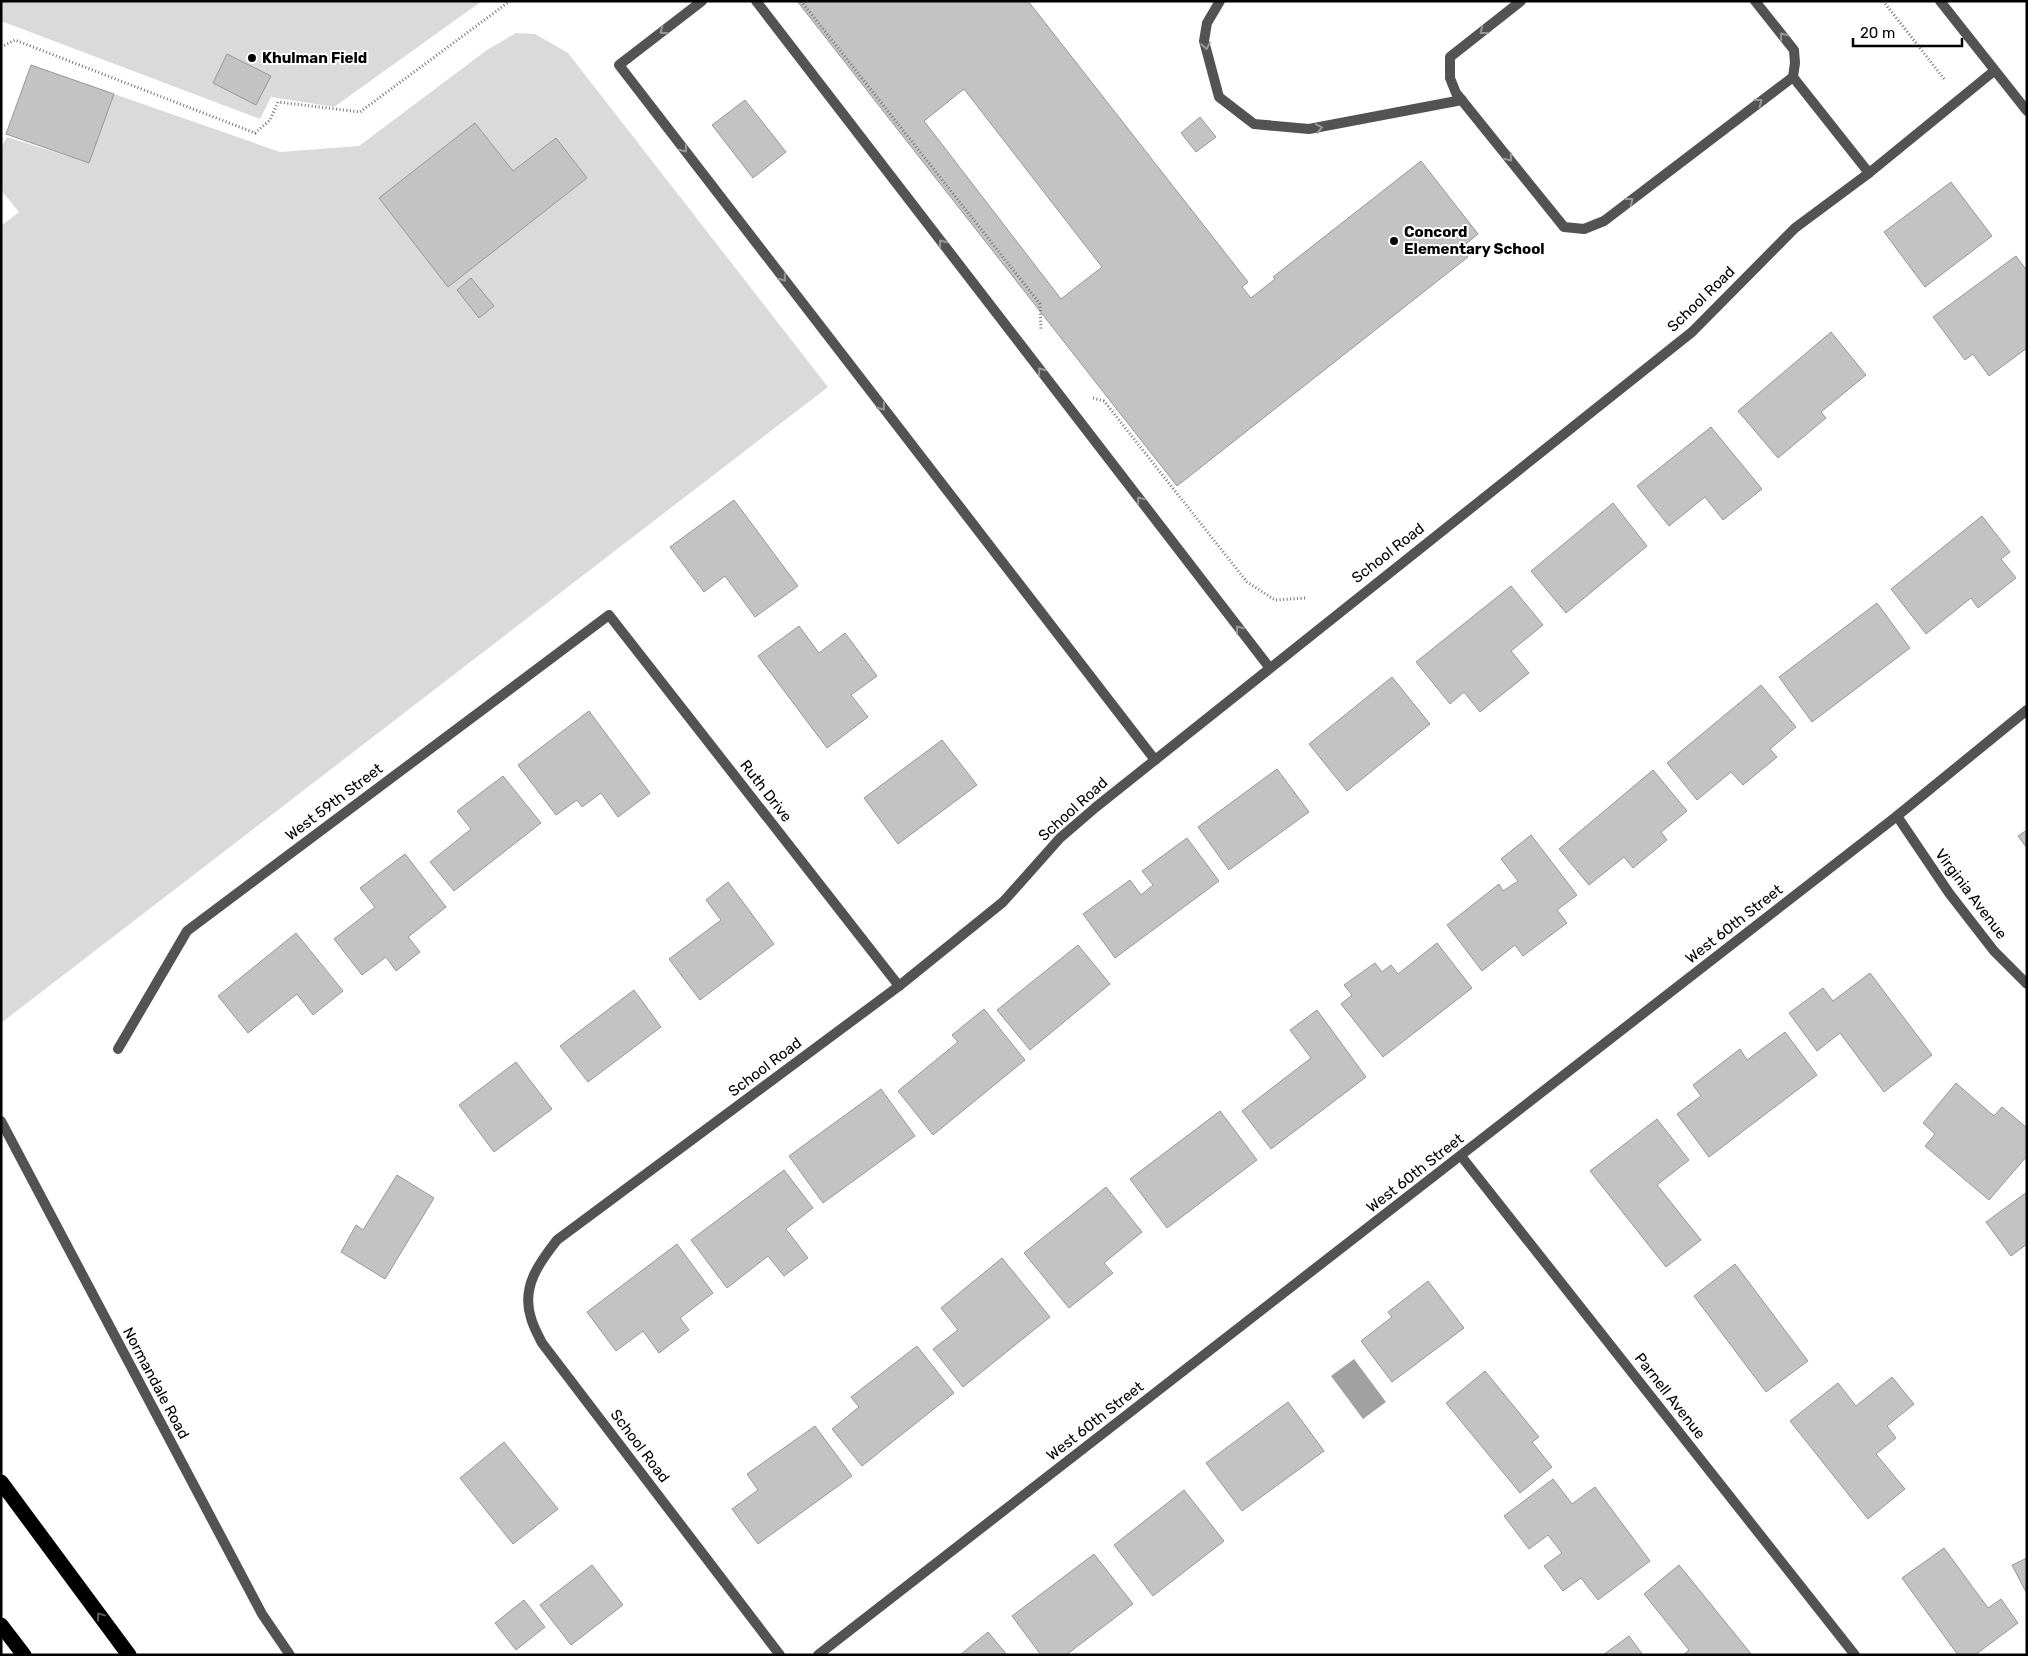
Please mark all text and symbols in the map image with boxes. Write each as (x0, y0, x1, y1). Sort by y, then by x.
scale bar (1853, 15, 1962, 47)
text: 20 m (1860, 24, 1895, 42)
one-way arrow (659, 25, 669, 34)
one-way arrow (1480, 26, 1489, 34)
one-way arrow (1780, 33, 1788, 42)
one-way arrow (1200, 42, 1211, 50)
place label: Khulman Field (262, 49, 367, 67)
marker: Khulman Field (246, 52, 258, 64)
one-way arrow (1753, 99, 1763, 108)
one-way arrow (1314, 123, 1323, 133)
one-way arrow (678, 144, 687, 153)
one-way arrow (1503, 152, 1511, 161)
one-way arrow (1624, 198, 1634, 207)
place label: Concord Elementary School (1404, 223, 1545, 258)
marker: Concord Elementary School (1388, 235, 1400, 247)
one-way arrow (939, 240, 947, 249)
street label: School Road (1664, 262, 1738, 336)
one-way arrow (777, 272, 786, 282)
one-way arrow (1038, 367, 1047, 377)
one-way arrow (877, 401, 885, 410)
one-way arrow (1137, 496, 1146, 506)
street label: School Road (1348, 519, 1428, 587)
one-way arrow (1237, 626, 1245, 635)
street label: Ruth Drive (736, 756, 796, 826)
street label: West 59th Street (282, 759, 386, 844)
street label: School Road (1035, 773, 1111, 845)
street label: Virginia Avenue (1931, 845, 2011, 943)
street label: West 60th Street (1682, 881, 1786, 967)
street label: School Road (725, 1034, 805, 1100)
street label: West 60th Street (1363, 1130, 1467, 1216)
street label: Normandale Road (119, 1324, 193, 1442)
street label: Parnell Avenue (1631, 1349, 1709, 1443)
street label: West 60th Street (1043, 1378, 1147, 1464)
street label: School Road (607, 1406, 673, 1486)
one-way arrow (97, 1612, 106, 1622)

